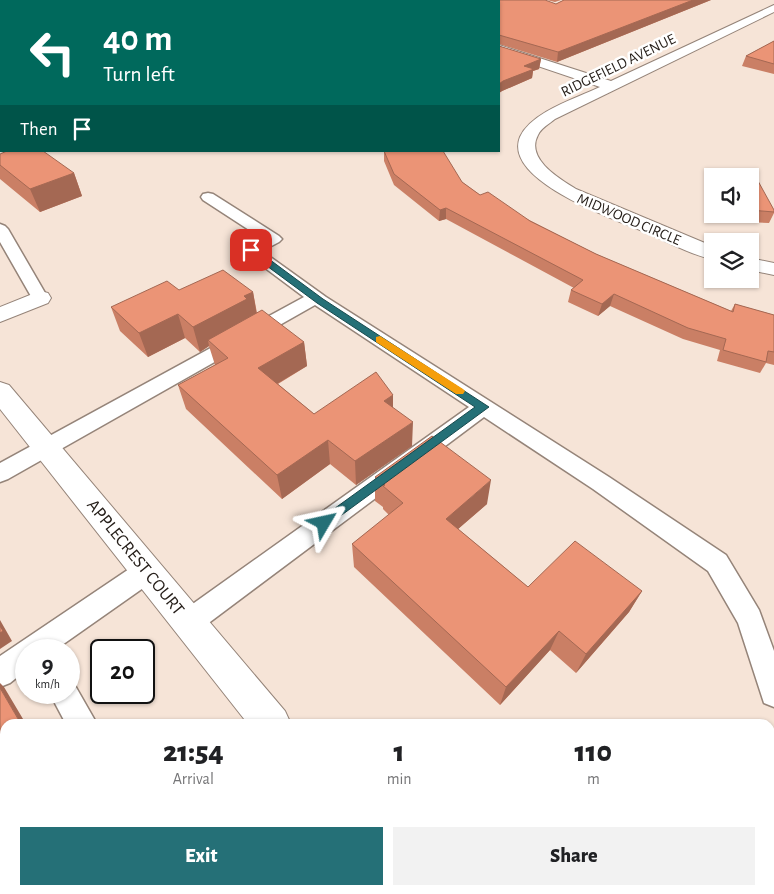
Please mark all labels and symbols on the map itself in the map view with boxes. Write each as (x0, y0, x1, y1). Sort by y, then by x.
street label: RIDGEFIELD AVENUE (559, 31, 678, 100)
street label: MIDWOOD CIRCLE (575, 191, 683, 248)
pin (230, 229, 272, 271)
street label: APPLECREST COURT (83, 496, 187, 619)
position arrow (297, 496, 349, 548)
speed limit sign: 20 (90, 639, 155, 704)

